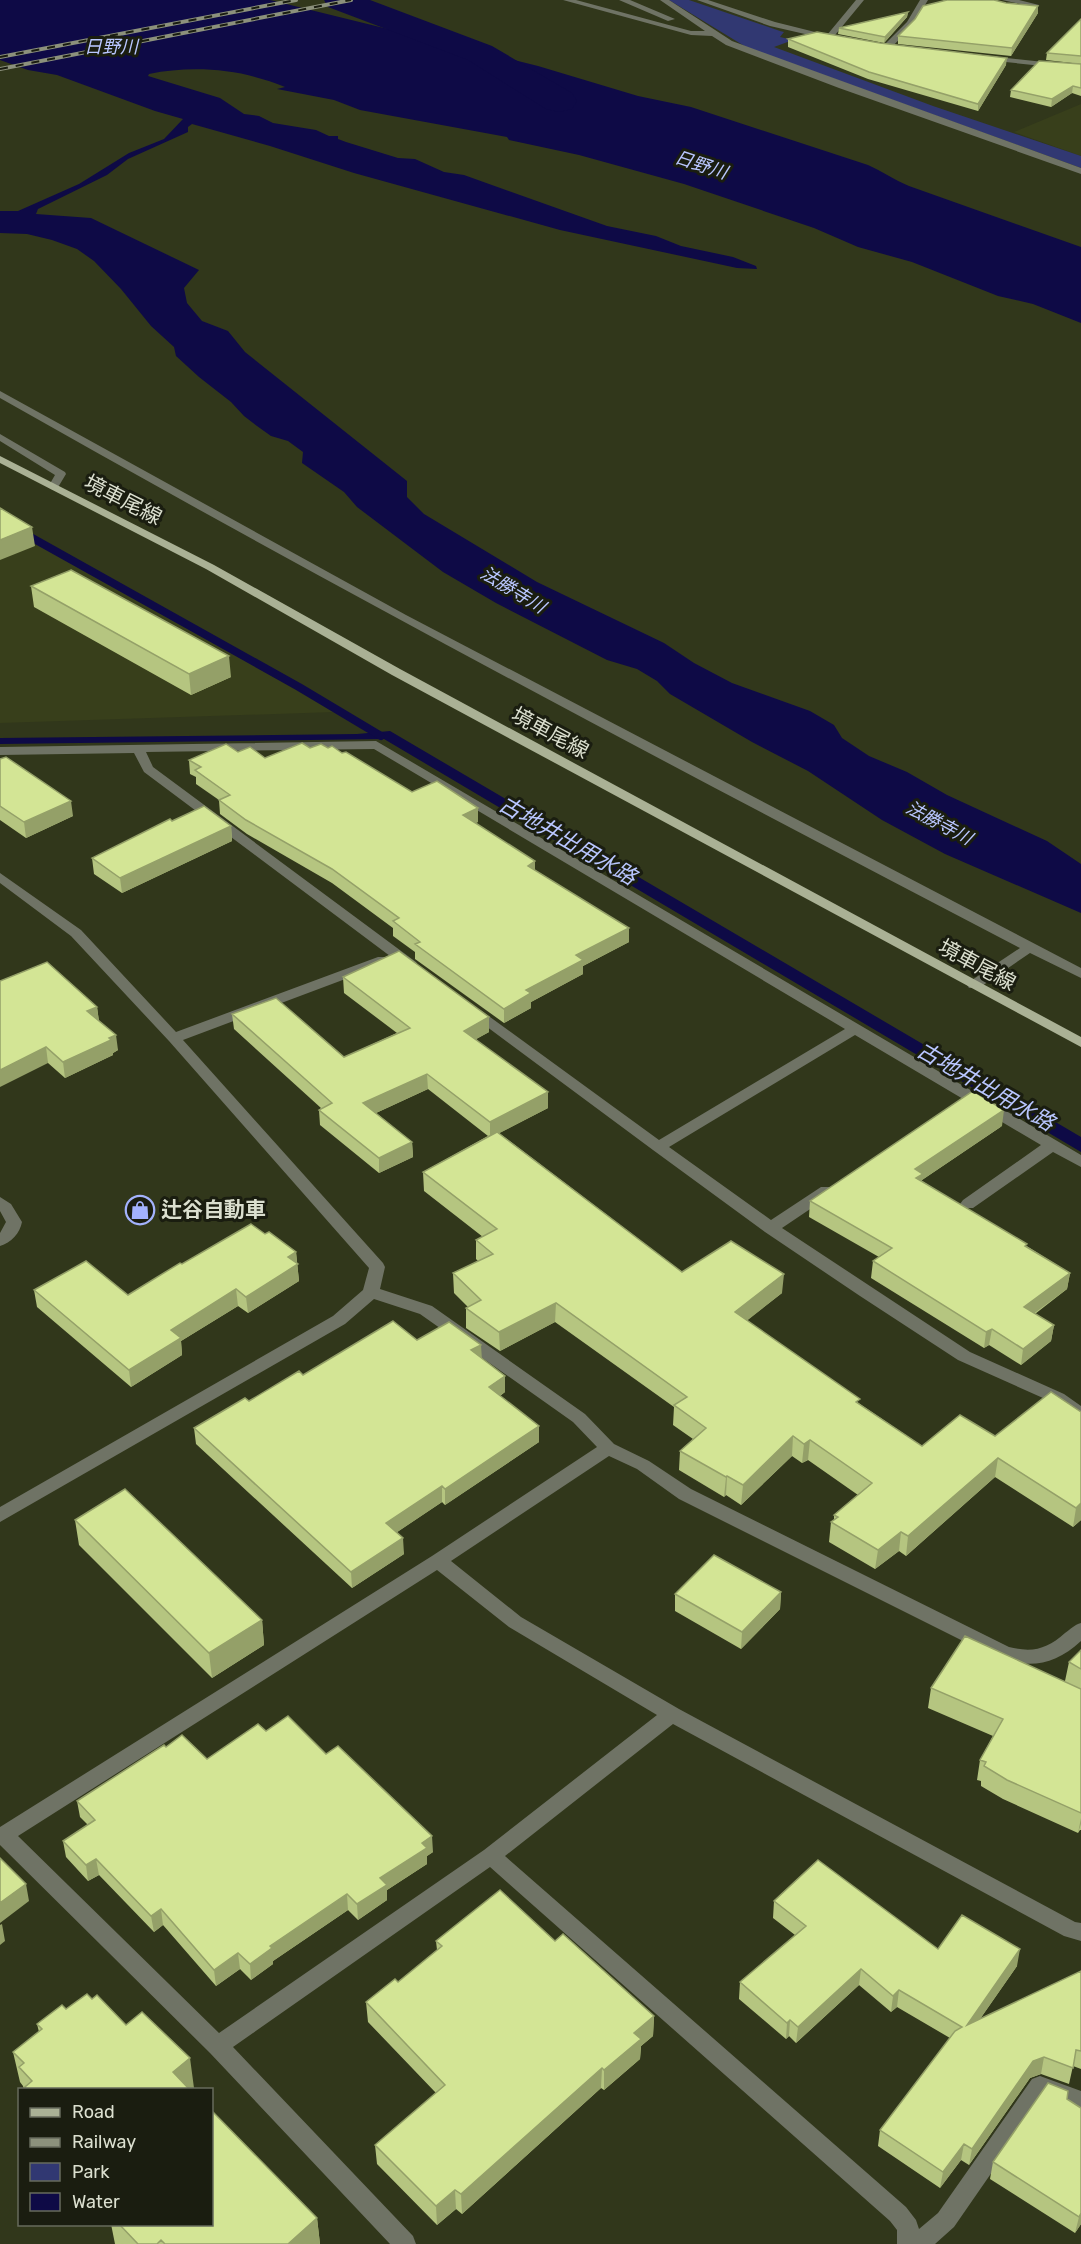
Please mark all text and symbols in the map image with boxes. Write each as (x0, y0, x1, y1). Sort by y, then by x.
water label: 日野川 (84, 36, 140, 58)
water label: 日野川 (672, 146, 732, 184)
street label: 境車尾線 (80, 469, 166, 530)
water label: 法勝寺川 (476, 562, 551, 619)
street label: 境車尾線 (507, 702, 593, 763)
water label: 古地井出用水路 (494, 790, 643, 892)
water label: 法勝寺川 (902, 796, 978, 851)
street label: 境車尾線 (934, 934, 1020, 995)
water label: 古地井出用水路 (912, 1036, 1061, 1138)
shop icon: 辻谷自動車 (124, 1194, 156, 1226)
place label: 辻谷自動車 (161, 1197, 266, 1222)
legend (18, 2088, 213, 2226)
text: Road (72, 2101, 115, 2123)
text: Railway (72, 2131, 136, 2153)
text: Park (72, 2161, 110, 2183)
text: Water (72, 2191, 120, 2213)

